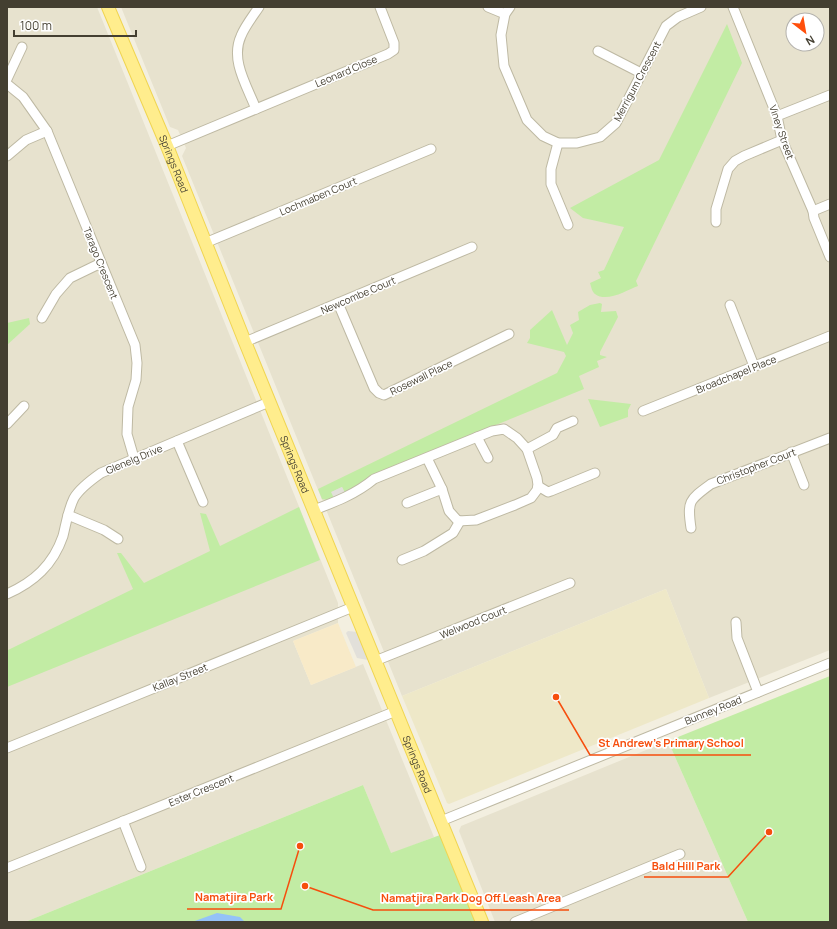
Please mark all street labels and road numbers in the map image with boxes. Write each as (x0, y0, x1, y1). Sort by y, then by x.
street label: Merrigum Crescent (610, 38, 664, 124)
street label: Leonard Close (313, 52, 379, 90)
street label: Viney Street (766, 103, 798, 161)
street label: Springs Road (156, 133, 192, 195)
street label: Lochmaben Court (277, 173, 359, 219)
street label: Tarago Crescent (80, 225, 122, 301)
street label: Newcombe Court (318, 273, 398, 317)
street label: Broadchapel Place (694, 351, 778, 396)
street label: Rosewall Place (387, 356, 455, 398)
street label: Springs Road (277, 433, 313, 495)
street label: Glenelg Drive (103, 441, 165, 477)
street label: Christopher Court (714, 444, 798, 488)
street label: Welwood Court (438, 602, 508, 642)
street label: Kallay Street (150, 660, 210, 694)
street label: Bunney Road (682, 692, 744, 728)
street label: Springs Road (399, 733, 436, 795)
street label: Ester Crescent (166, 771, 236, 809)

